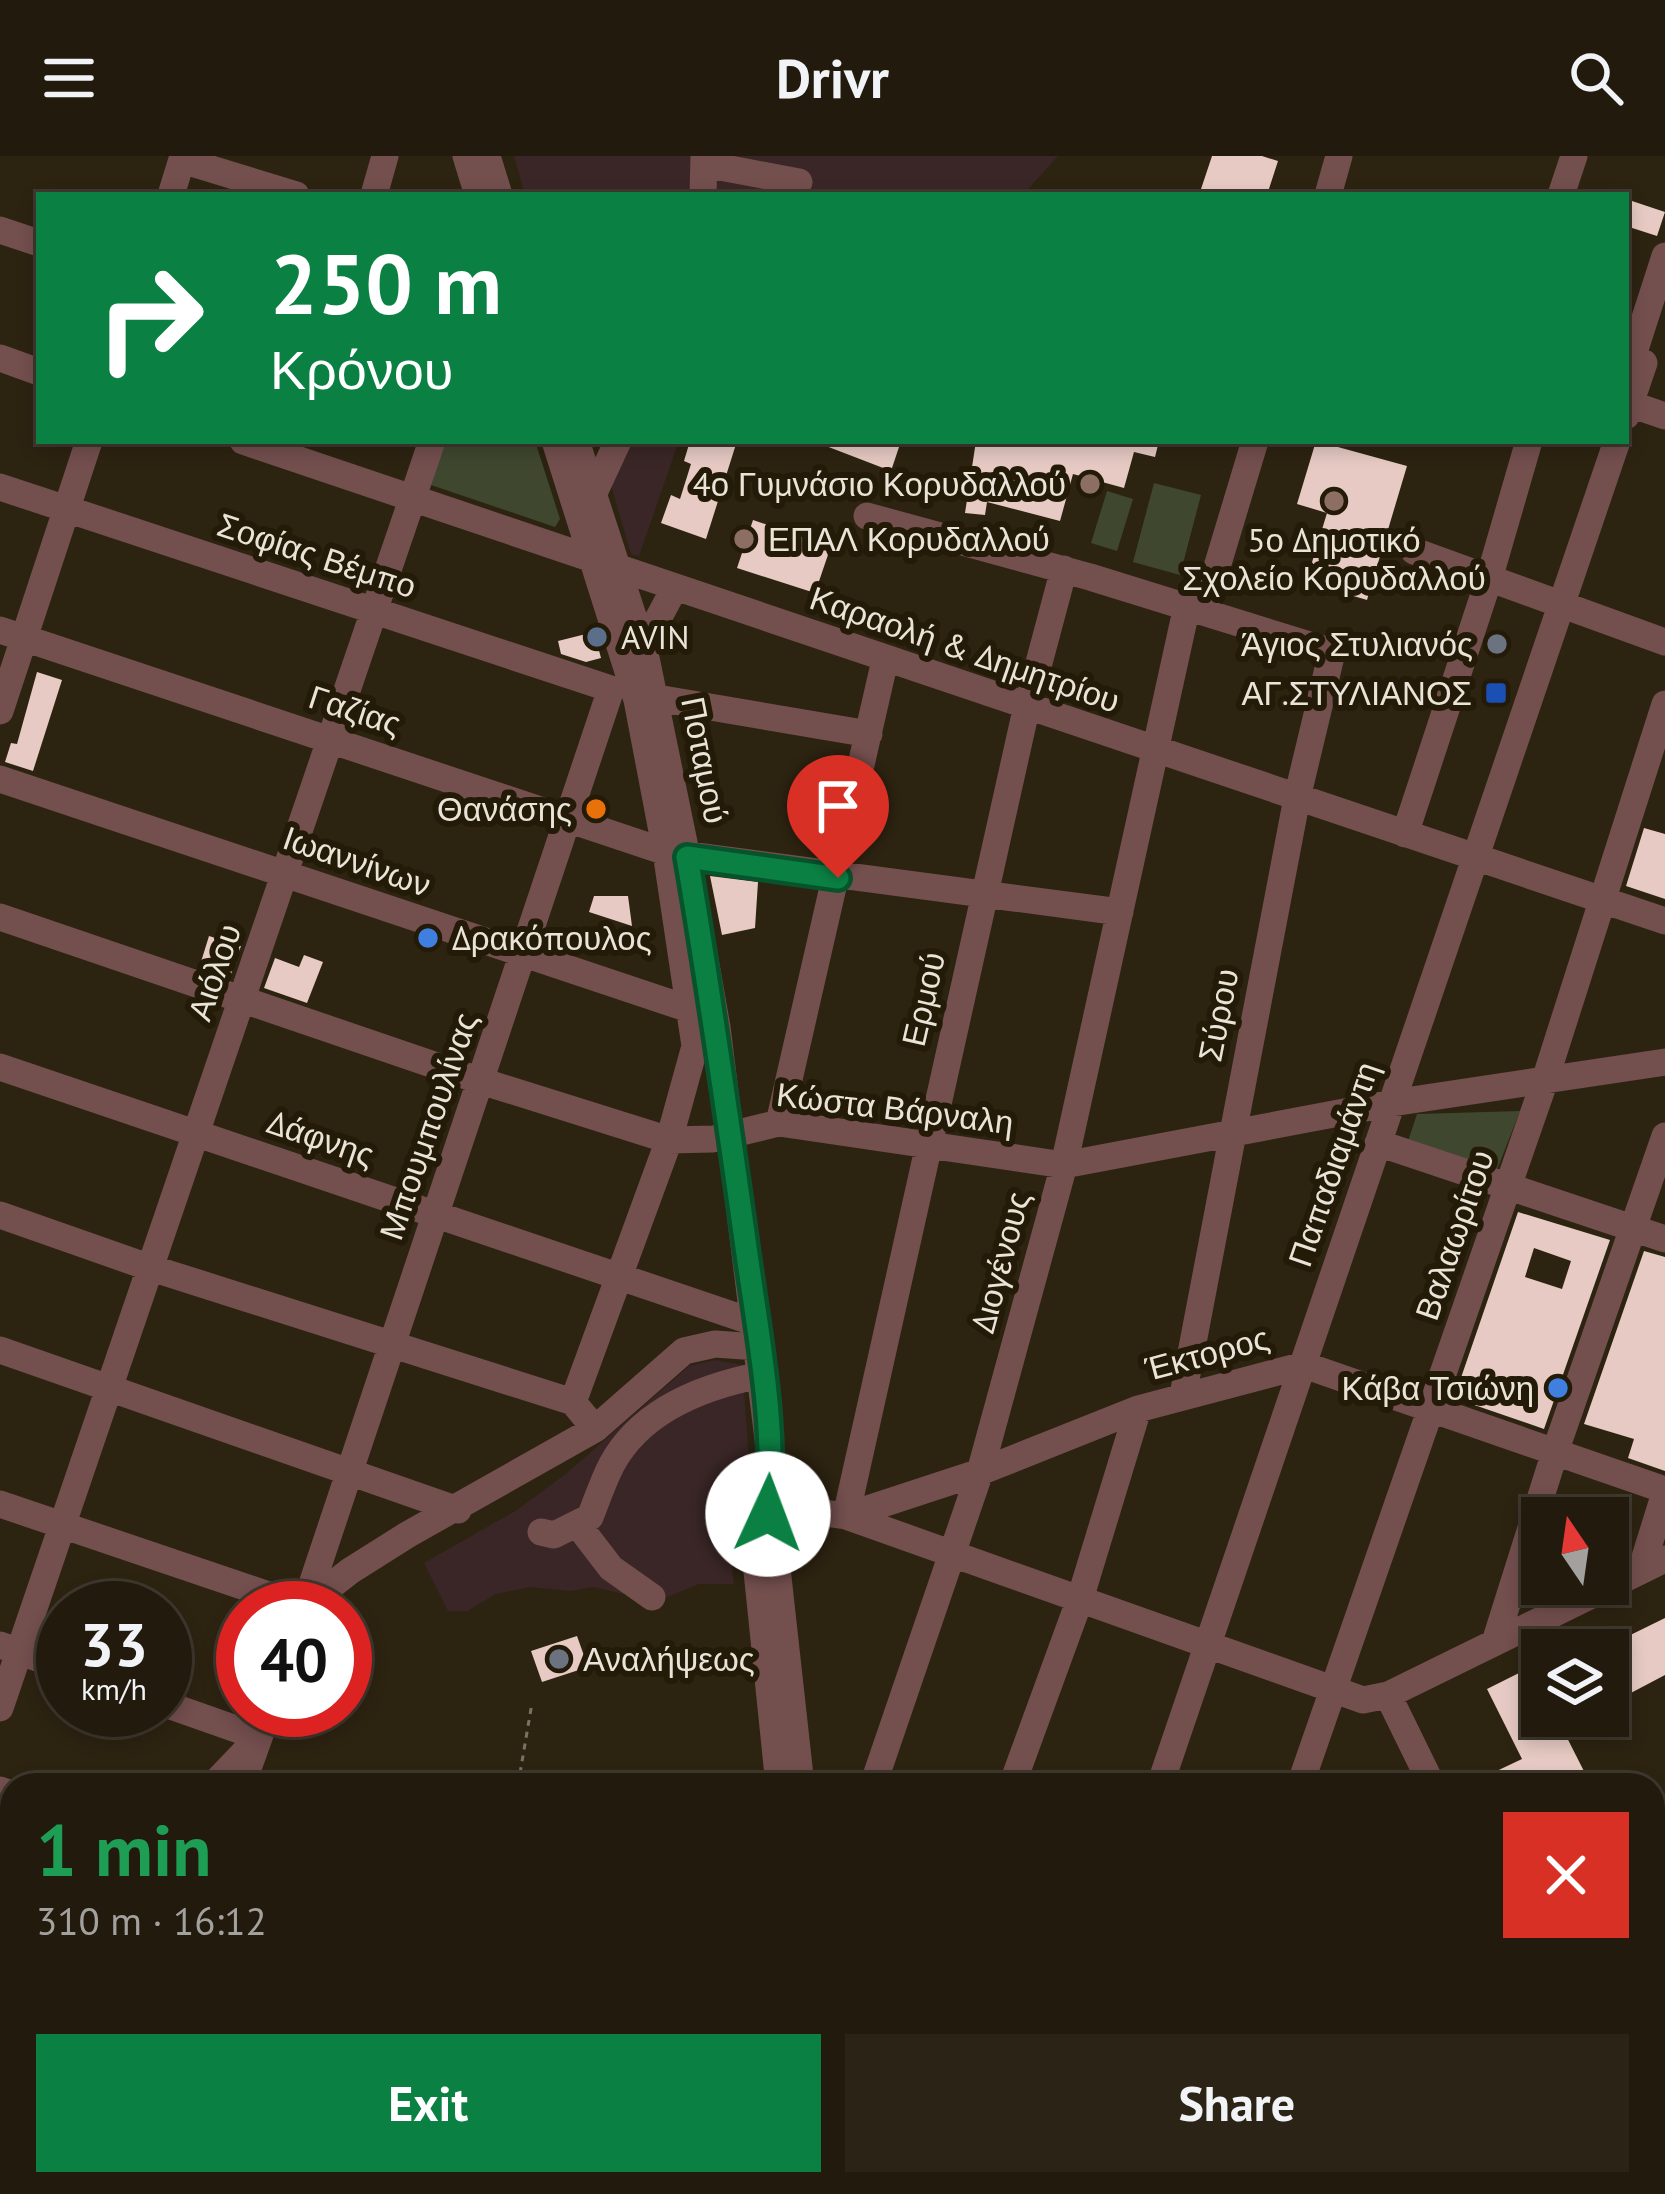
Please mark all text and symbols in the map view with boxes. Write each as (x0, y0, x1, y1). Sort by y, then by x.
text: Drivr (776, 43, 889, 113)
icon: menu (36, 45, 102, 111)
icon: search (1563, 45, 1629, 111)
text: 250 m (270, 228, 502, 337)
icon: right (72, 240, 228, 396)
text: Κρόνου (270, 334, 453, 404)
place label: 4ο Γυμνάσιο Κορυδαλλού (693, 462, 1066, 505)
marker: 4ο Γυμνάσιο Κορυδαλλού (1077, 471, 1103, 497)
marker: 5ο Δημοτικό Σχολείο Κορυδαλλού (1321, 488, 1347, 514)
street label: Σοφίας Βέμπο (212, 502, 422, 607)
place label: ΕΠΑΛ Κορυδαλλού (768, 517, 1050, 560)
place label: 5ο Δημοτικό Σχολείο Κορυδαλλού (1182, 518, 1486, 599)
marker: ΕΠΑΛ Κορυδαλλού (731, 526, 757, 552)
street label: Καραολή & Δημητρίου (805, 575, 1126, 722)
place label: AVIN (621, 615, 689, 658)
place label: Άγιος Στυλιανός (1241, 622, 1473, 665)
marker: AVIN (584, 624, 610, 650)
marker: Άγιος Στυλιανός (1484, 631, 1510, 657)
place label: ΑΓ.ΣΤΥΛΙΑΝΟΣ (1242, 671, 1472, 714)
street label: Γαζίας (304, 675, 407, 745)
marker: ΑΓ.ΣΤΥΛΙΑΝΟΣ (1483, 680, 1509, 706)
street label: Ποταμού (672, 693, 739, 827)
pin (787, 755, 889, 878)
icon: arrive (805, 773, 871, 839)
place label: Θανάσης (437, 787, 572, 830)
marker: Θανάσης (583, 796, 609, 822)
street label: Ιωαννίνων (278, 815, 437, 906)
place label: Δρακόπουλος (452, 916, 652, 959)
street label: Αιόλου (177, 918, 250, 1026)
marker: Δρακόπουλος (415, 925, 441, 951)
street label: Ερμού (891, 948, 954, 1050)
street label: Σύρου (1187, 965, 1248, 1065)
street label: Μπουμπουλίνας (369, 1006, 487, 1245)
street label: Παπαδιαμάντη (1277, 1056, 1388, 1272)
street label: Κώστα Βάρναλη (774, 1072, 1016, 1143)
street label: Δάφνης (262, 1099, 380, 1176)
street label: Βαλαωρίτου (1404, 1144, 1503, 1326)
street label: Διογένους (960, 1187, 1039, 1337)
street label: Έκτορος (1139, 1315, 1273, 1390)
place label: Κάβα Τσιώνη (1342, 1366, 1534, 1409)
marker: Κάβα Τσιώνη (1545, 1375, 1571, 1401)
position arrow (705, 1451, 831, 1577)
north arrow (1521, 1497, 1629, 1605)
map controls (1521, 1497, 1629, 1737)
speed limit sign: 40 (216, 1581, 372, 1737)
text: 33 (80, 1605, 148, 1683)
button: layers (1521, 1629, 1629, 1737)
place label: Αναλήψεως (583, 1637, 755, 1680)
marker: Αναλήψεως (546, 1646, 572, 1672)
text: km/h (81, 1669, 147, 1708)
text: 1 min (36, 1803, 212, 1896)
button: close (1503, 1812, 1629, 1938)
text: 310 m · 16:12 (36, 1895, 267, 1946)
button: Exit (36, 2034, 821, 2172)
button: Share (845, 2034, 1629, 2172)

